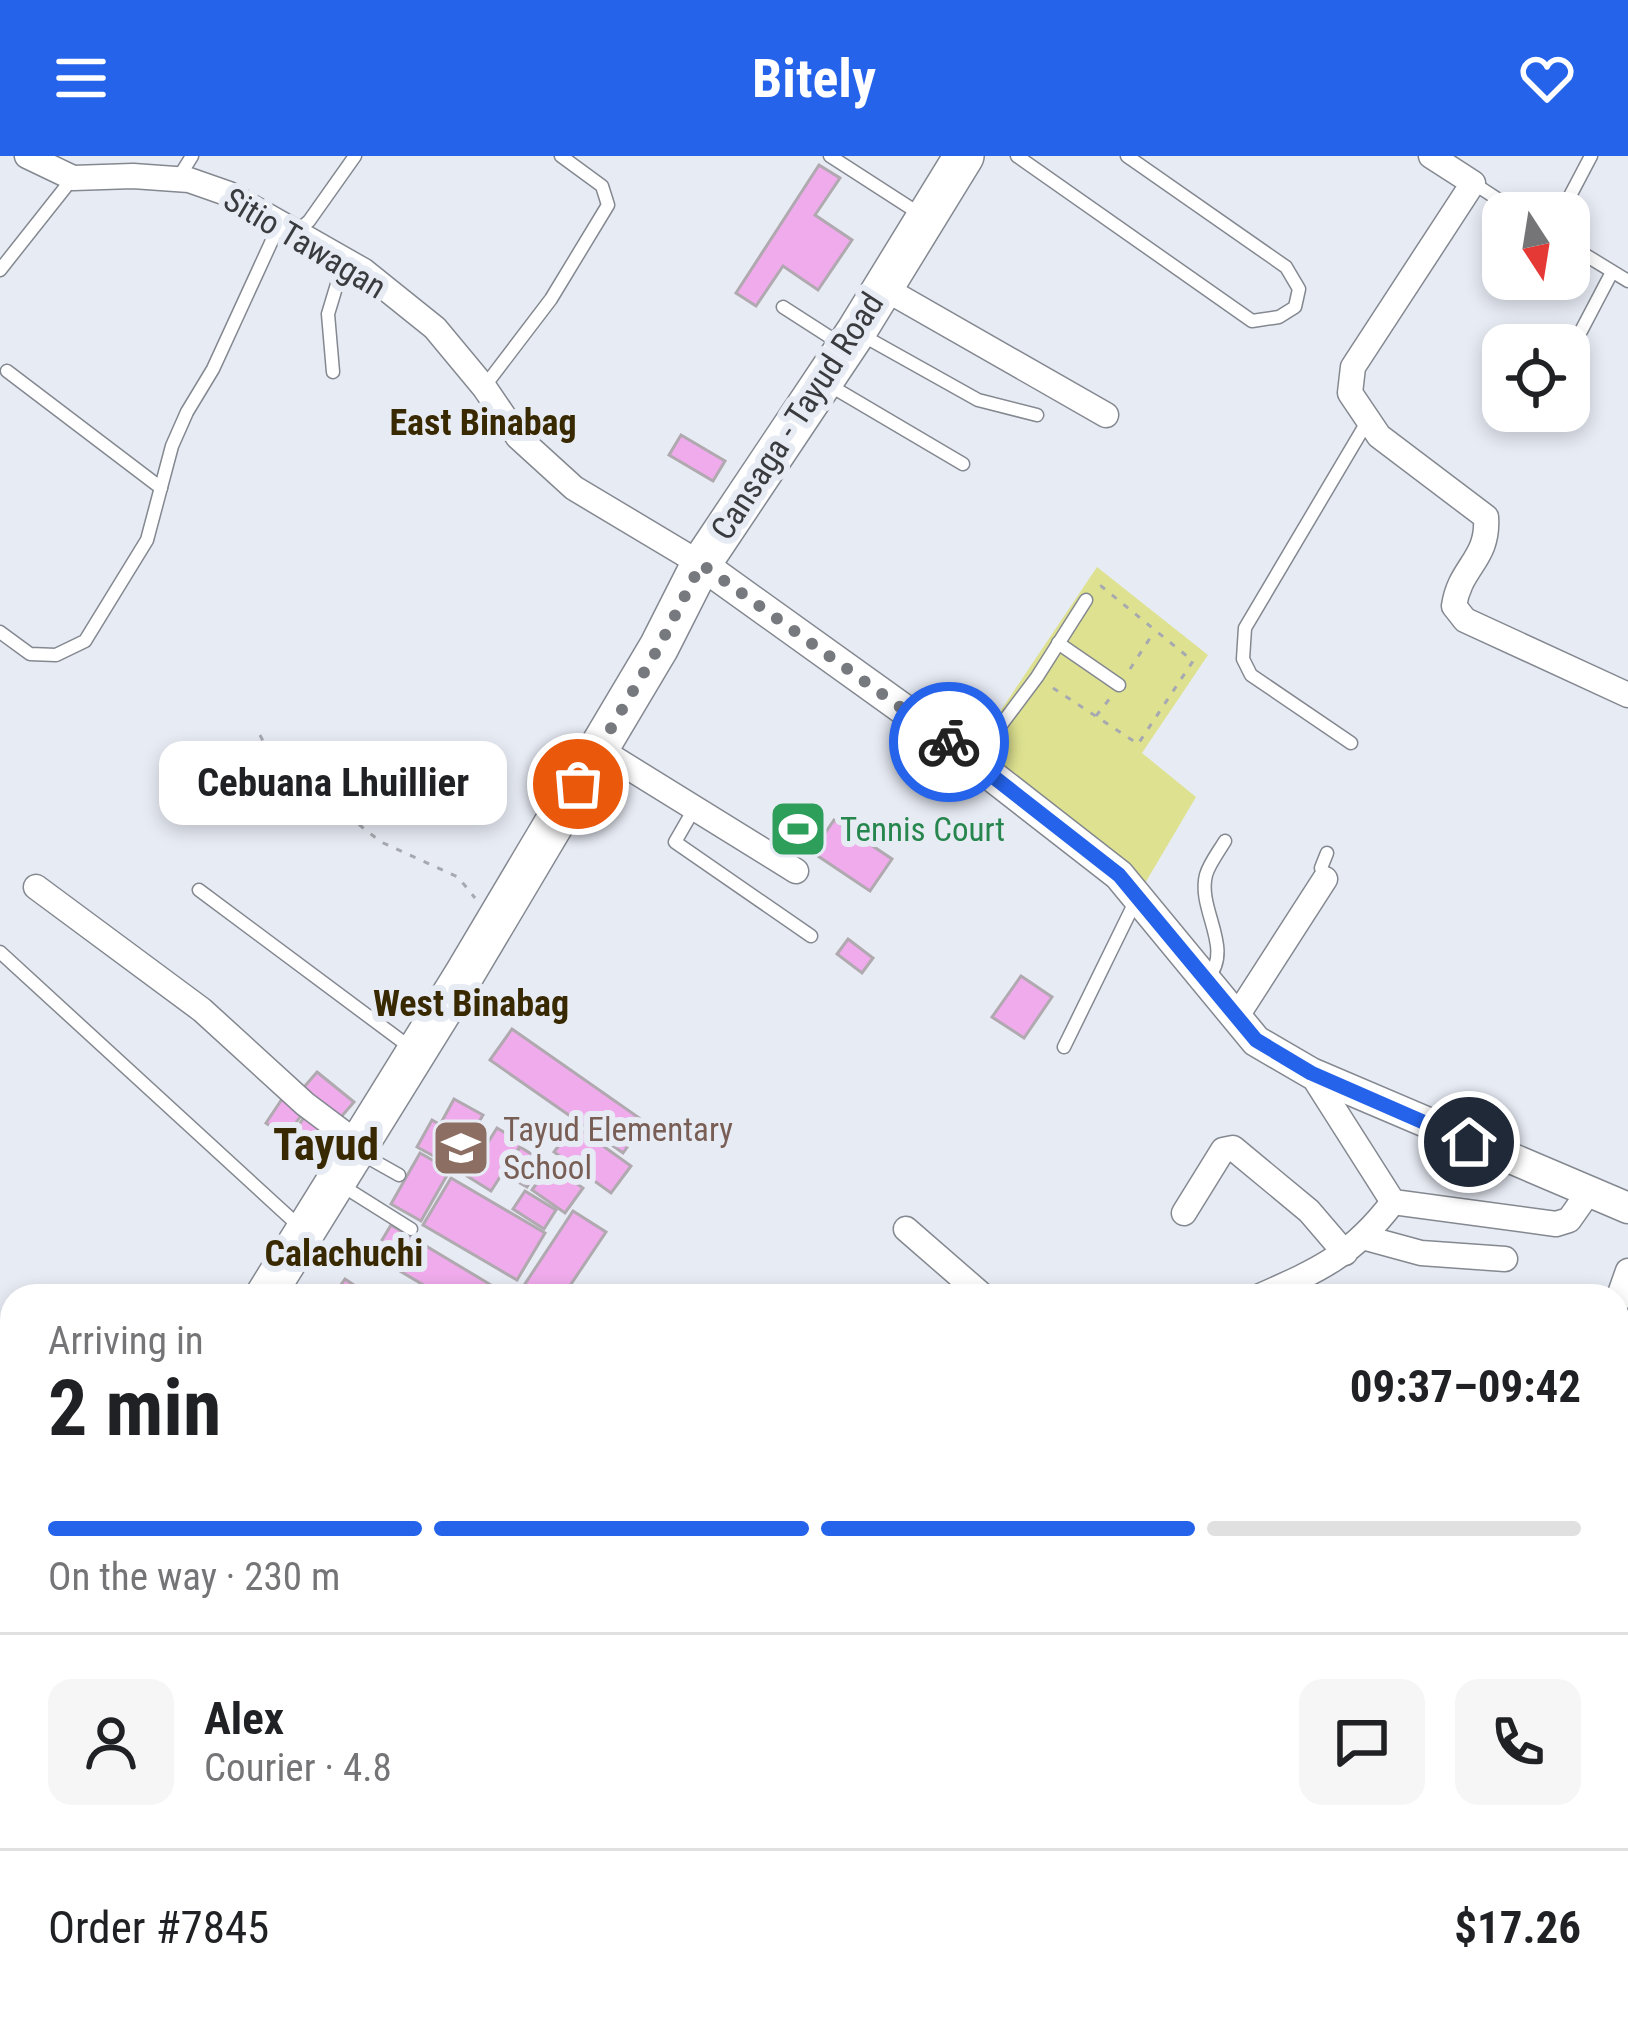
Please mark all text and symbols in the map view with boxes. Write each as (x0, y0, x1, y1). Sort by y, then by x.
icon: menu (48, 45, 114, 111)
icon: heart (1514, 45, 1580, 111)
text: Bitely (752, 47, 876, 110)
street label: Sitio Tawagan (217, 179, 393, 307)
north arrow (1482, 192, 1590, 300)
map controls (1482, 192, 1590, 432)
street label: Cansaga - Tayud Road (703, 285, 891, 547)
button: locate (1482, 324, 1590, 432)
district label: East Binabag (389, 402, 577, 444)
courier (889, 682, 1009, 802)
icon: bike (916, 709, 982, 775)
pin (527, 733, 629, 835)
callout: Cebuana Lhuillier (158, 742, 506, 826)
icon: bag (545, 751, 611, 817)
text: Cebuana Lhuillier (197, 760, 469, 806)
sports icon: Tennis Court (767, 798, 829, 860)
place label: Tennis Court (840, 810, 1005, 849)
district label: West Binabag (373, 983, 569, 1025)
pin (1418, 1091, 1520, 1193)
icon: home (1436, 1109, 1502, 1175)
place label: Tayud Elementary School (503, 1110, 733, 1187)
school or university icon: Tayud Elementary School (430, 1117, 492, 1179)
district label: Tayud (273, 1118, 379, 1171)
district label: Calachuchi (265, 1233, 423, 1275)
text: Arriving in (48, 1318, 204, 1364)
text: 09:37–09:42 (1350, 1360, 1581, 1413)
text: 2 min (48, 1363, 221, 1454)
text: On the way · 230 m (48, 1554, 340, 1600)
button: person (48, 1679, 174, 1805)
button: chat (1299, 1679, 1425, 1805)
button: phone (1455, 1679, 1581, 1805)
text: Alex (204, 1692, 284, 1745)
text: Courier · 4.8 (204, 1745, 392, 1791)
text: Order #7845 (48, 1901, 269, 1954)
text: $17.26 (1454, 1901, 1581, 1954)

